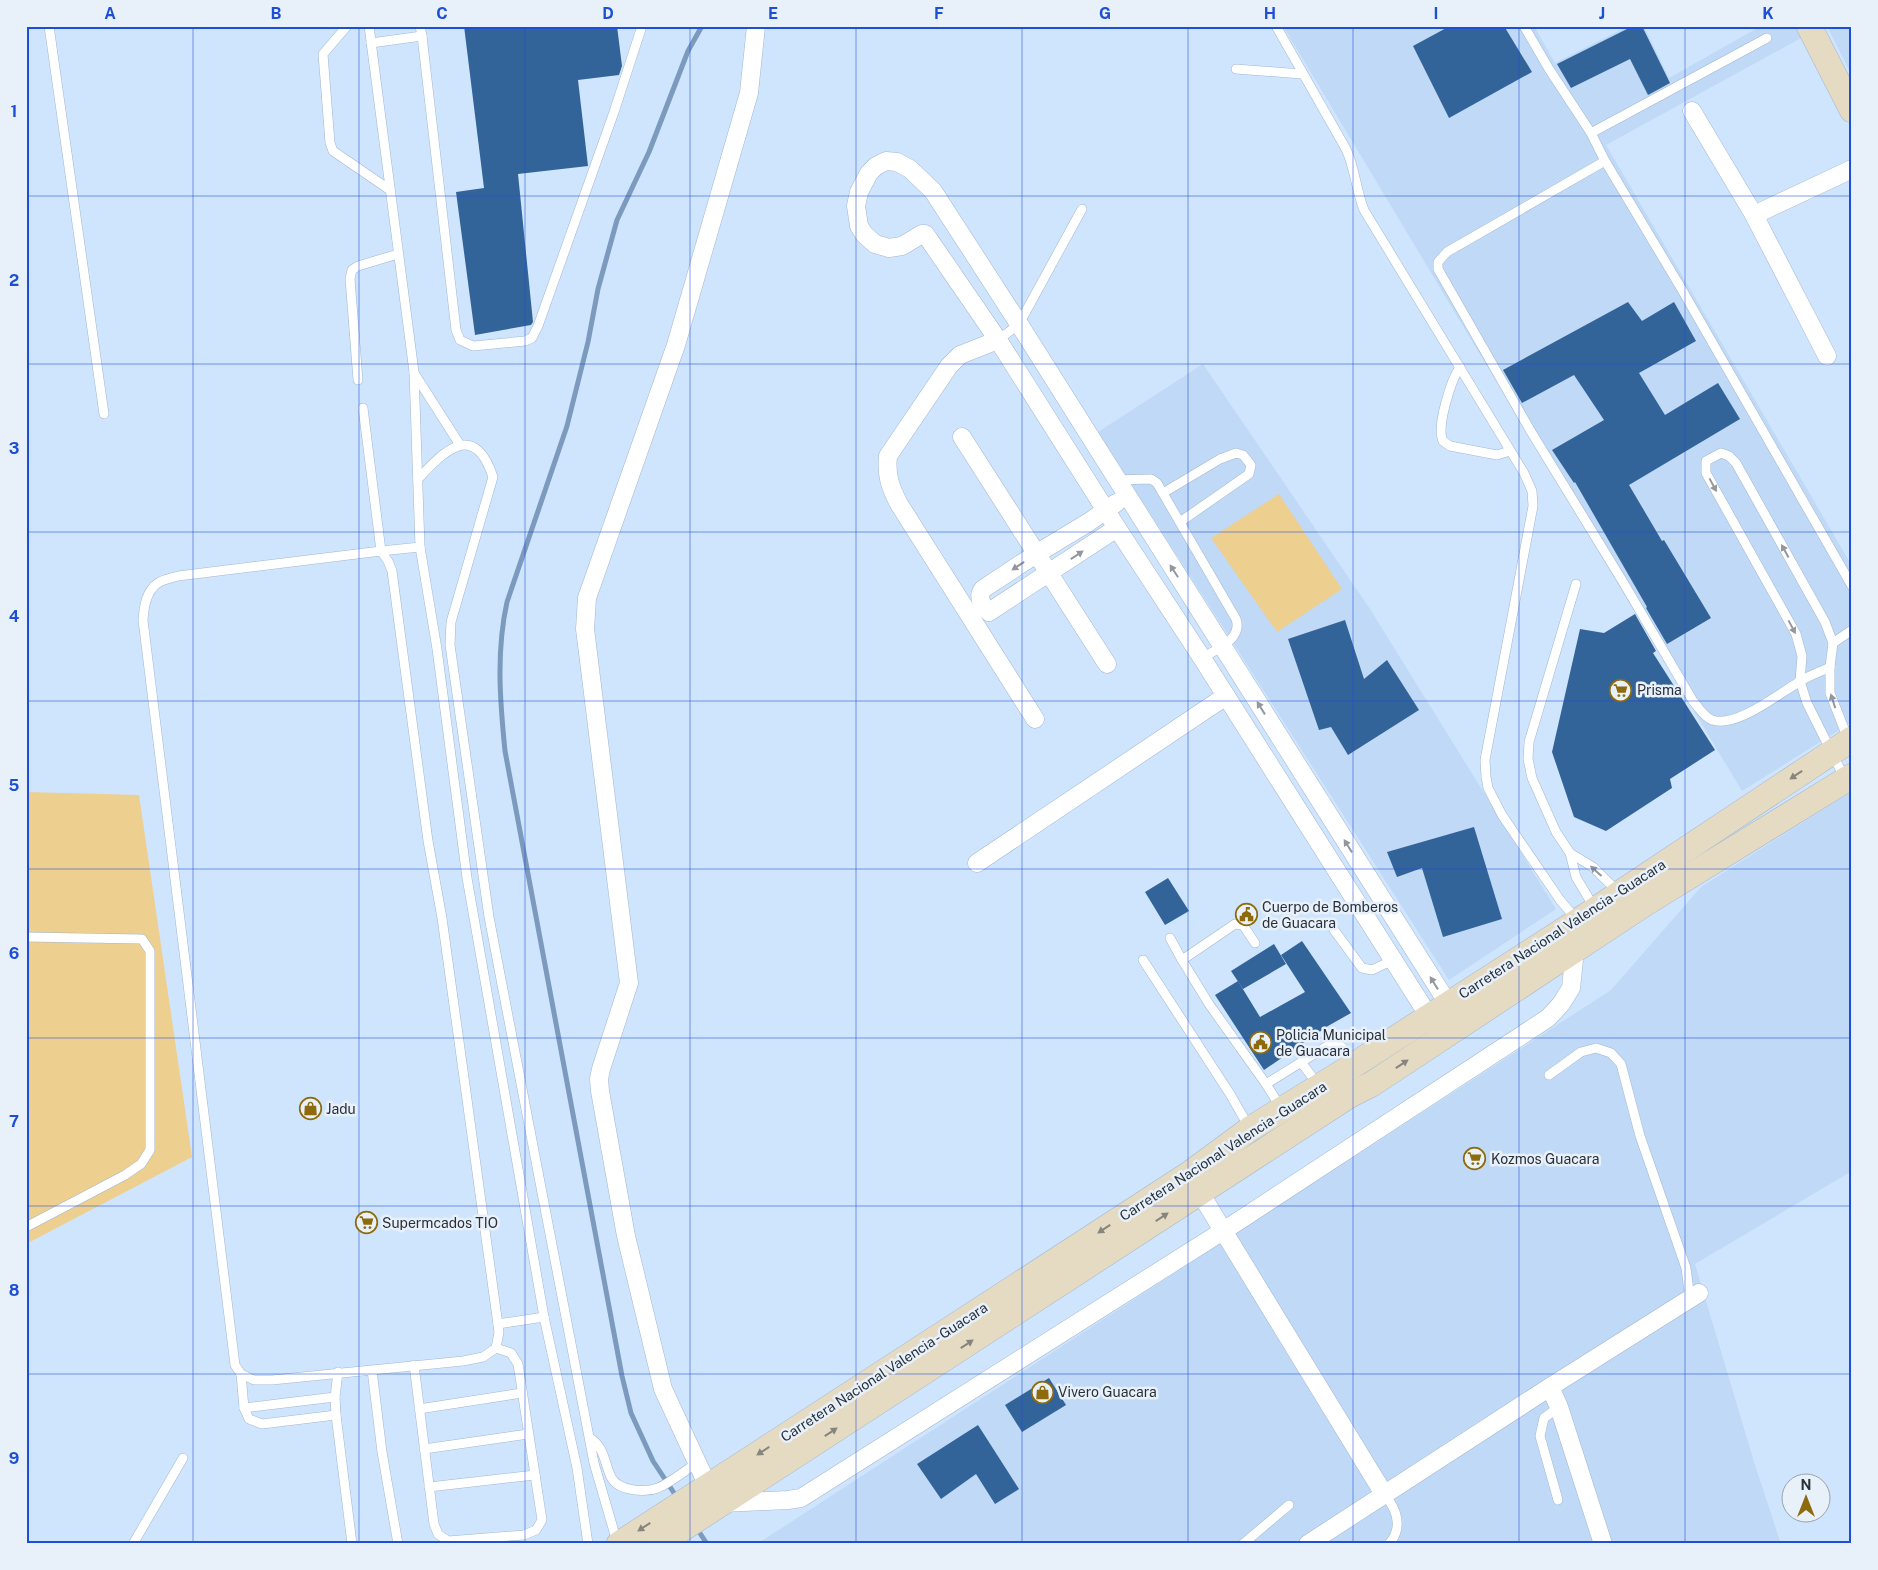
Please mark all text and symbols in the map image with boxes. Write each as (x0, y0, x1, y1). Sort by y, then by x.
text: A (104, 4, 116, 23)
text: B (271, 4, 282, 23)
text: C (436, 4, 448, 23)
text: D (602, 4, 614, 23)
text: E (768, 4, 778, 23)
text: F (934, 4, 944, 23)
text: G (1099, 4, 1111, 23)
text: H (1264, 4, 1276, 23)
text: I (1434, 4, 1438, 23)
text: J (1599, 4, 1605, 23)
text: K (1762, 4, 1774, 23)
text: 1 (11, 102, 17, 121)
text: 2 (9, 271, 19, 290)
text: 3 (9, 439, 19, 458)
one-way arrow (1709, 478, 1717, 493)
one-way arrow (1781, 543, 1789, 558)
one-way arrow (1070, 550, 1083, 560)
one-way arrow (1011, 561, 1025, 571)
one-way arrow (1170, 564, 1179, 578)
text: 4 (9, 607, 20, 626)
one-way arrow (1788, 620, 1796, 635)
supermarket icon: Prisma (1609, 678, 1633, 702)
place label: Prisma (1637, 682, 1682, 698)
one-way arrow (1828, 693, 1836, 708)
one-way arrow (1257, 702, 1266, 715)
one-way arrow (1790, 771, 1803, 780)
text: 5 (9, 776, 20, 795)
one-way arrow (1343, 839, 1353, 852)
street label: Carretera Nacional Valencia - Guacara (1456, 856, 1668, 1002)
one-way arrow (1591, 865, 1603, 877)
place label: Cuerpo de Bomberos de Guacara (1262, 899, 1398, 931)
public building icon: Cuerpo de Bomberos de Guacara (1234, 903, 1258, 927)
text: 6 (9, 944, 19, 963)
one-way arrow (1430, 977, 1439, 990)
place label: Policia Municipal de Guacara (1276, 1027, 1386, 1059)
public building icon: Policia Municipal de Guacara (1248, 1031, 1272, 1055)
one-way arrow (1395, 1059, 1409, 1068)
street label: Carretera Nacional Valencia - Guacara (1117, 1078, 1329, 1224)
shop icon: Jadu (298, 1097, 322, 1121)
place label: Jadu (326, 1101, 356, 1117)
text: 7 (9, 1112, 19, 1131)
supermarket icon: Kozmos Guacara (1463, 1147, 1487, 1171)
place label: Kozmos Guacara (1491, 1151, 1599, 1167)
supermarket icon: Supermcados TIO (354, 1211, 378, 1235)
one-way arrow (1156, 1213, 1169, 1222)
place label: Supermcados TIO (382, 1215, 498, 1231)
one-way arrow (1098, 1224, 1111, 1234)
text: 8 (9, 1281, 20, 1300)
street label: Carretera Nacional Valencia - Guacara (778, 1299, 990, 1445)
one-way arrow (961, 1339, 974, 1349)
shop icon: Vivero Guacara (1030, 1380, 1054, 1404)
place label: Vivero Guacara (1058, 1384, 1157, 1400)
one-way arrow (824, 1428, 838, 1437)
one-way arrow (756, 1446, 769, 1455)
text: 9 (9, 1449, 19, 1468)
north arrow (1780, 1472, 1830, 1522)
text: N (1801, 1477, 1811, 1493)
one-way arrow (638, 1522, 651, 1532)

